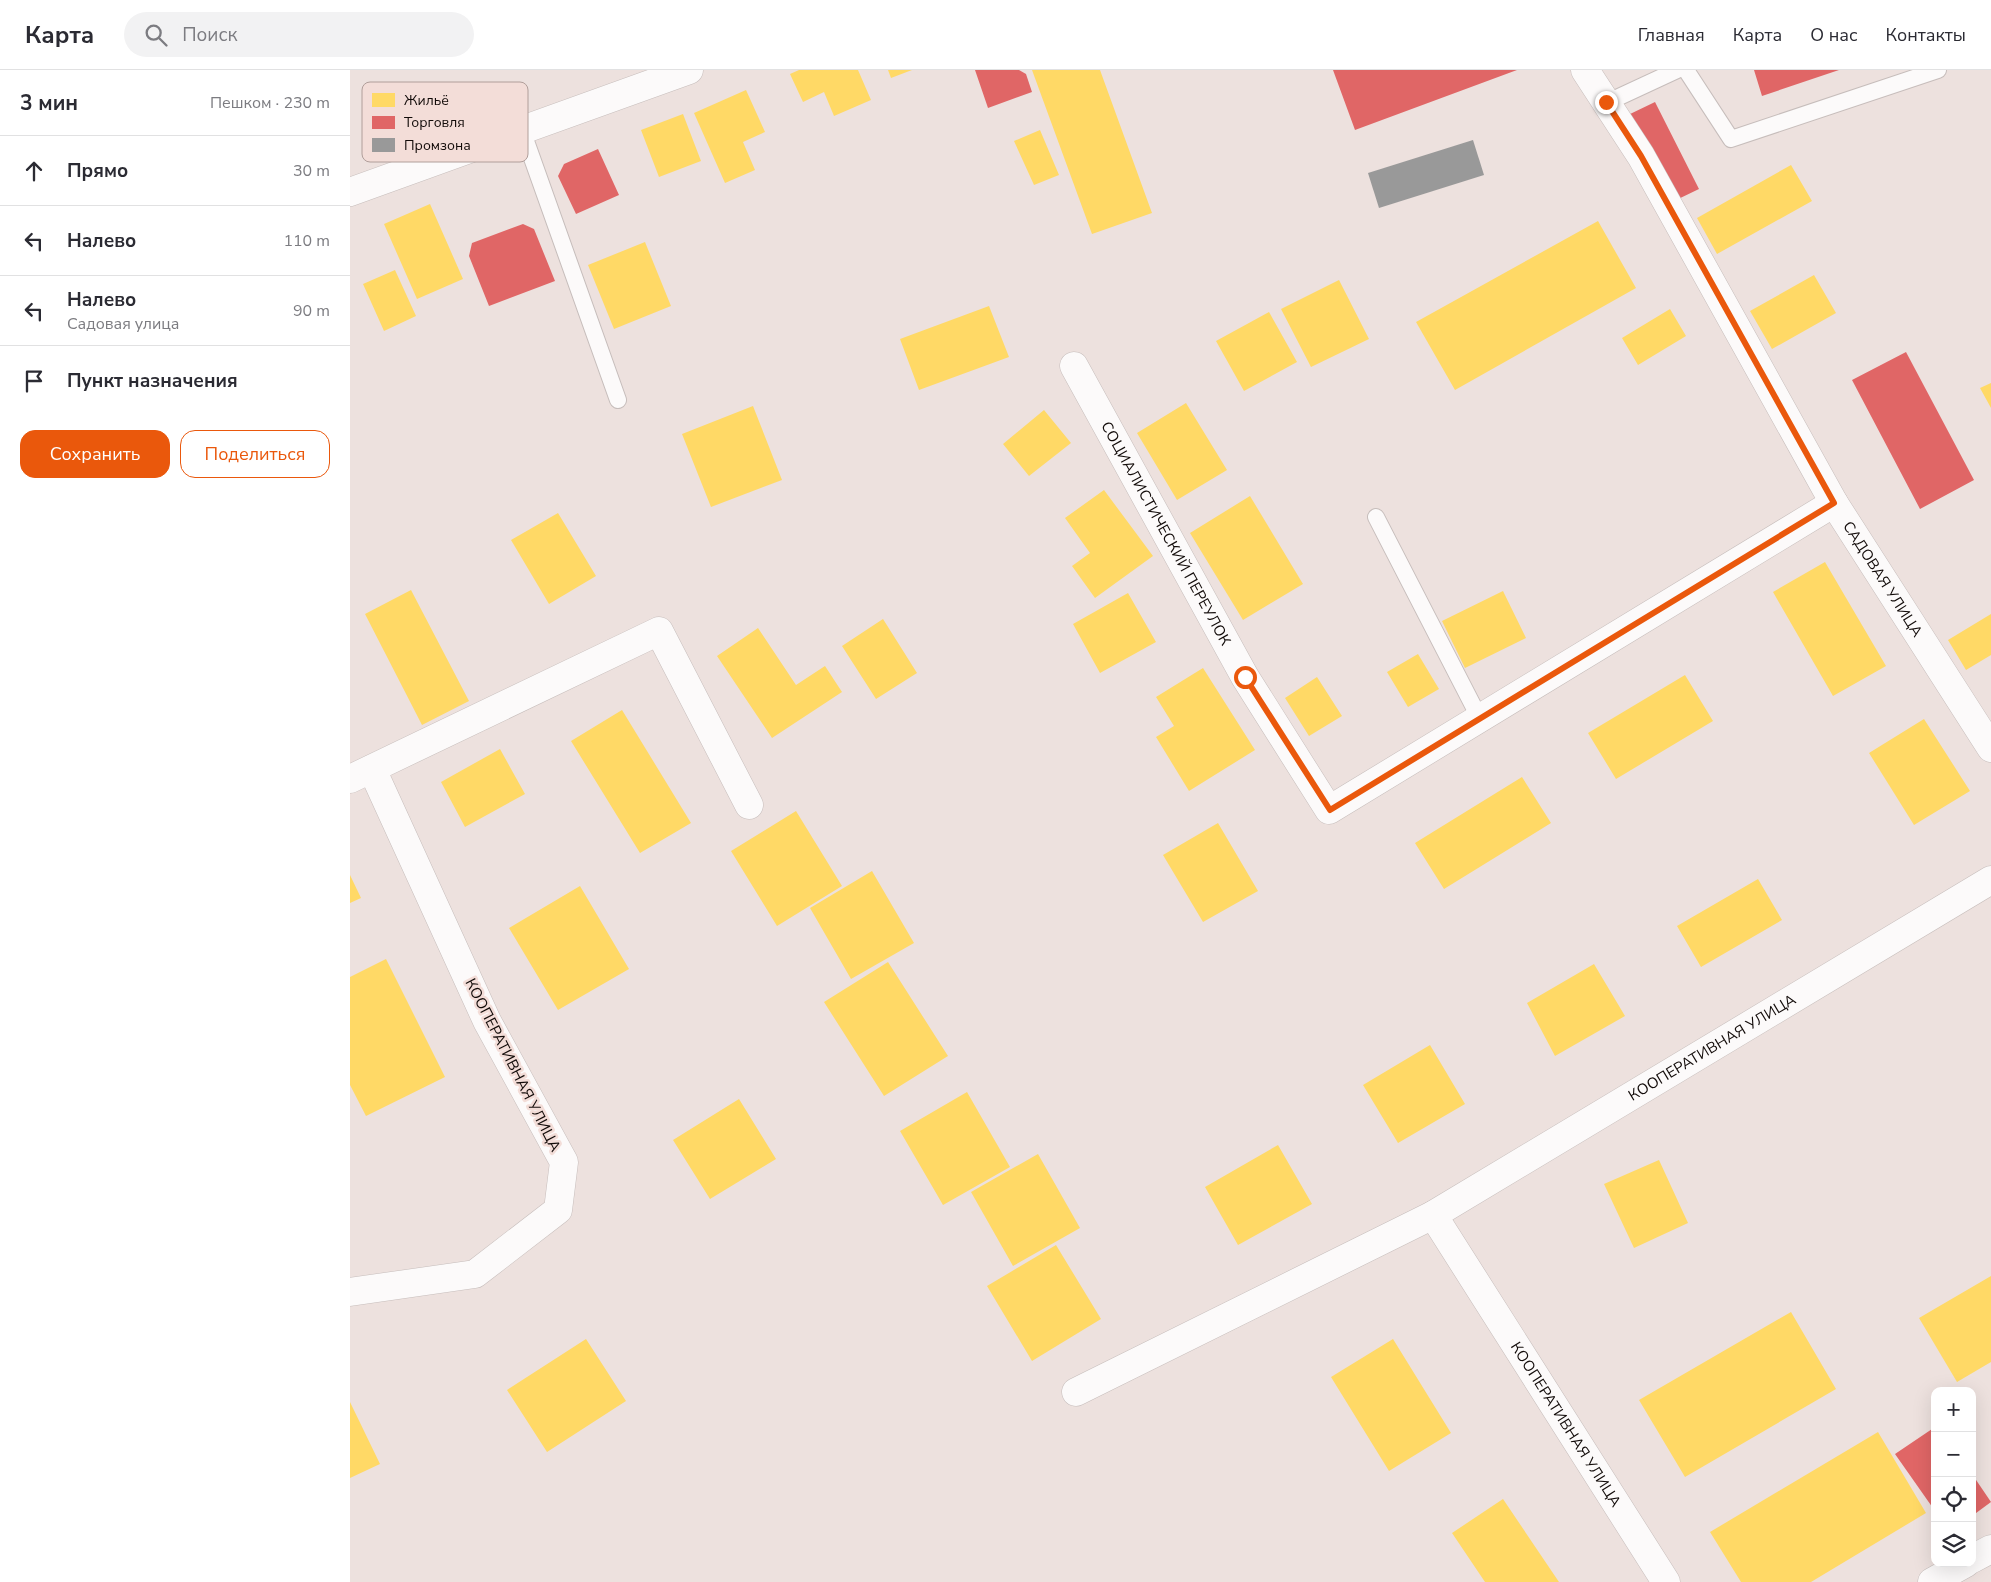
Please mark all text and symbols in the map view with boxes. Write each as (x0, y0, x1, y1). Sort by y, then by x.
search box (124, 12, 474, 57)
text: Карта (25, 19, 94, 51)
icon: search (142, 21, 170, 49)
text: Поиск (182, 22, 237, 48)
text: Главная (1638, 23, 1705, 47)
text: Карта (1733, 23, 1782, 47)
text: О нас (1810, 23, 1858, 47)
text: Контакты (1886, 23, 1966, 47)
legend (362, 82, 528, 162)
text: 3 мин (20, 89, 78, 117)
text: Жильё (404, 91, 449, 110)
route end (1595, 91, 1618, 114)
text: Пешком · 230 m (210, 92, 330, 114)
text: Торговля (404, 113, 465, 132)
text: Промзона (404, 136, 471, 155)
icon: ahead (20, 157, 48, 185)
text: Прямо (67, 158, 128, 184)
text: 30 m (293, 160, 330, 182)
icon: left (20, 227, 48, 255)
text: Налево (67, 228, 136, 254)
text: 110 m (283, 230, 330, 252)
text: Налево (67, 287, 136, 313)
icon: left (20, 297, 48, 325)
text: 90 m (293, 300, 330, 322)
text: Садовая улица (67, 313, 180, 335)
icon: arrive (20, 367, 48, 395)
text: Пункт назначения (67, 368, 238, 394)
street label: СОЦИАЛИСТИЧЕСКИЙ ПЕРЕУЛОК (1096, 418, 1236, 649)
button: Сохранить (20, 430, 170, 478)
button: Поделиться (180, 430, 330, 478)
street label: САДОВАЯ УЛИЦА (1838, 517, 1927, 641)
route start (1234, 666, 1257, 689)
street label: КООПЕРАТИВНАЯ УЛИЦА (461, 975, 565, 1155)
street label: КООПЕРАТИВНАЯ УЛИЦА (1625, 989, 1800, 1105)
street label: КООПЕРАТИВНАЯ УЛИЦА (1506, 1338, 1626, 1511)
map controls (1931, 1387, 1976, 1567)
button: + (1931, 1387, 1976, 1432)
button: − (1931, 1432, 1976, 1477)
button: locate (1931, 1477, 1976, 1522)
button: layers (1931, 1522, 1976, 1567)

